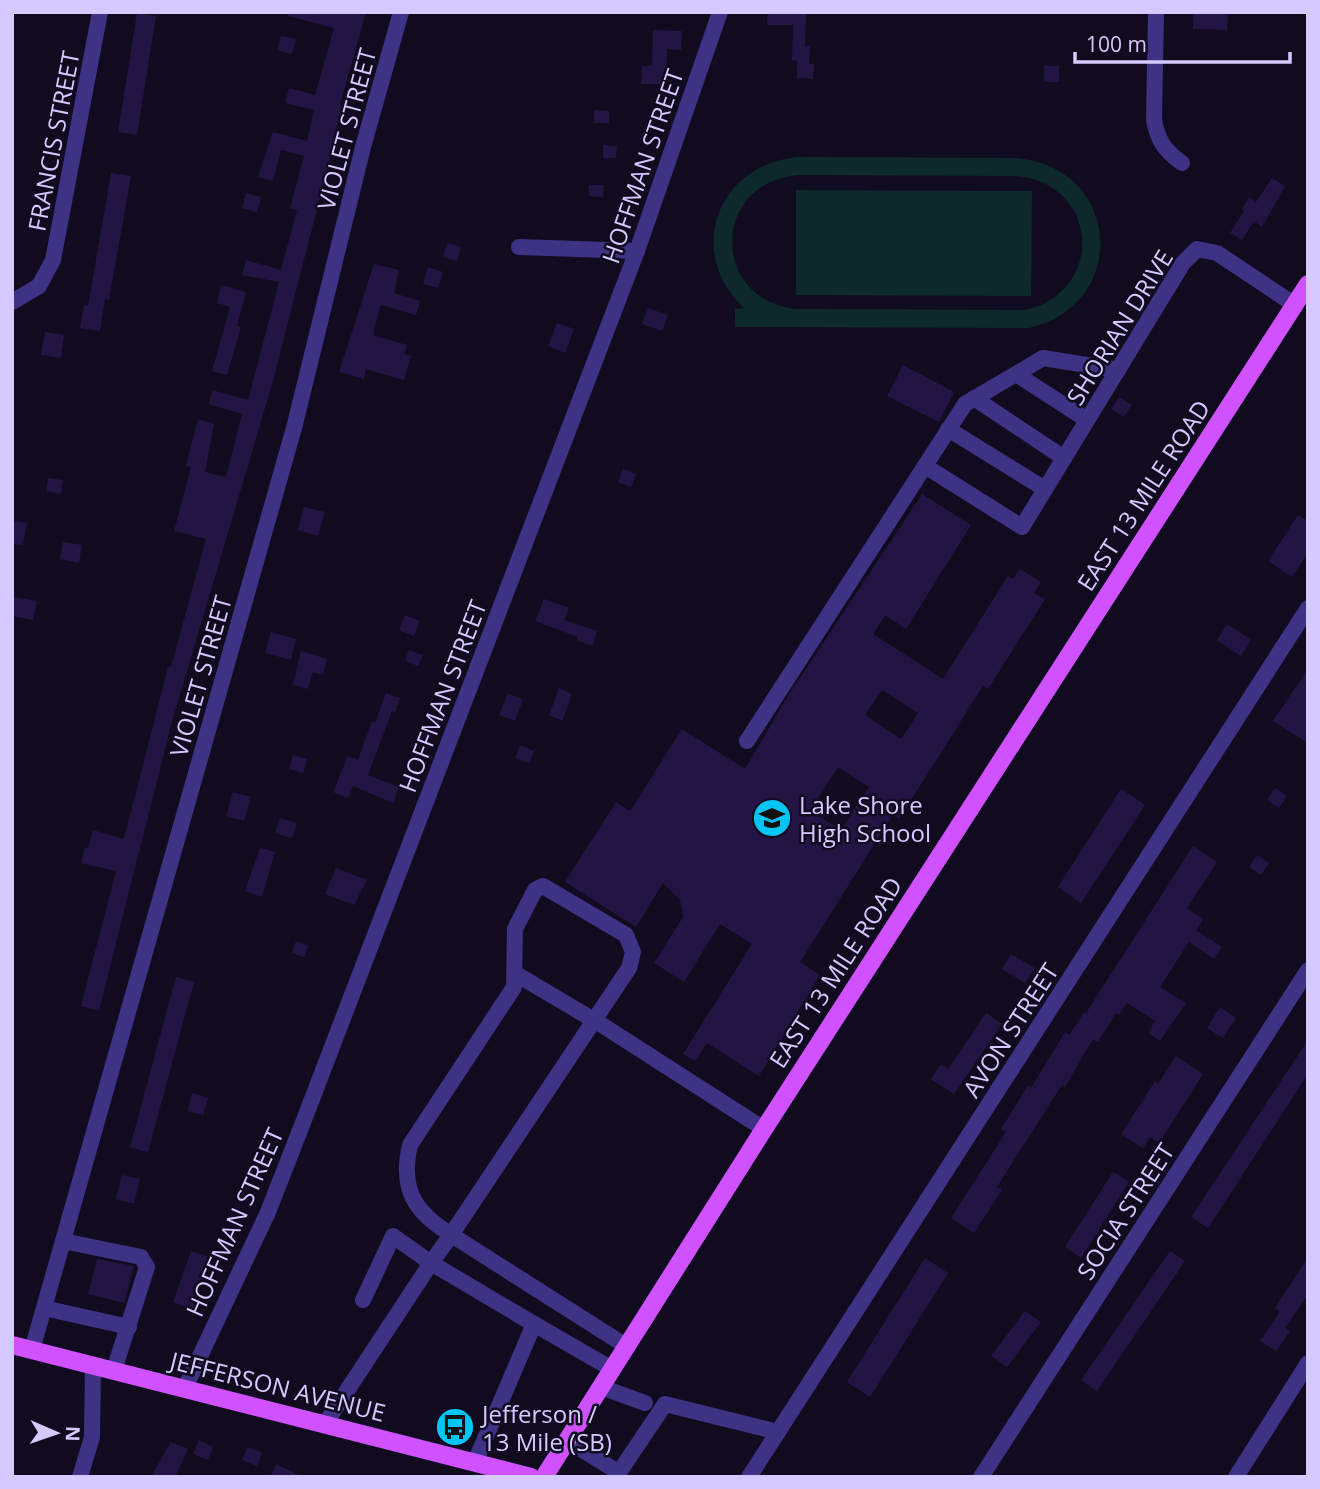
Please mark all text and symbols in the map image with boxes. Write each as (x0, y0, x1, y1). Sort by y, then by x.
scale bar (1075, 21, 1290, 65)
text: 100 m (1086, 30, 1147, 58)
street label: VIOLET STREET (309, 45, 383, 213)
street label: FRANCIS STREET (19, 48, 87, 234)
street label: HOFFMAN STREET (593, 65, 691, 267)
street label: SHORIAN DRIVE (1058, 243, 1180, 411)
street label: EAST 13 MILE ROAD (1069, 393, 1217, 597)
street label: VIOLET STREET (161, 592, 239, 760)
street label: HOFFMAN STREET (390, 595, 494, 797)
place label: Lake Shore High School (799, 788, 931, 849)
school or university icon: Lake Shore High School (751, 797, 793, 839)
street label: EAST 13 MILE ROAD (761, 870, 909, 1074)
street label: AVON STREET (954, 957, 1066, 1103)
street label: HOFFMAN STREET (178, 1122, 290, 1322)
street label: SOCIA STREET (1069, 1137, 1181, 1285)
street label: JEFFERSON AVENUE (165, 1343, 389, 1429)
place label: Jefferson / 13 Mile (SB) (480, 1397, 612, 1458)
north arrow (21, 1398, 91, 1468)
bus stop icon: Jefferson / 13 Mile (SB) (434, 1406, 476, 1448)
text: N (60, 1425, 86, 1442)

